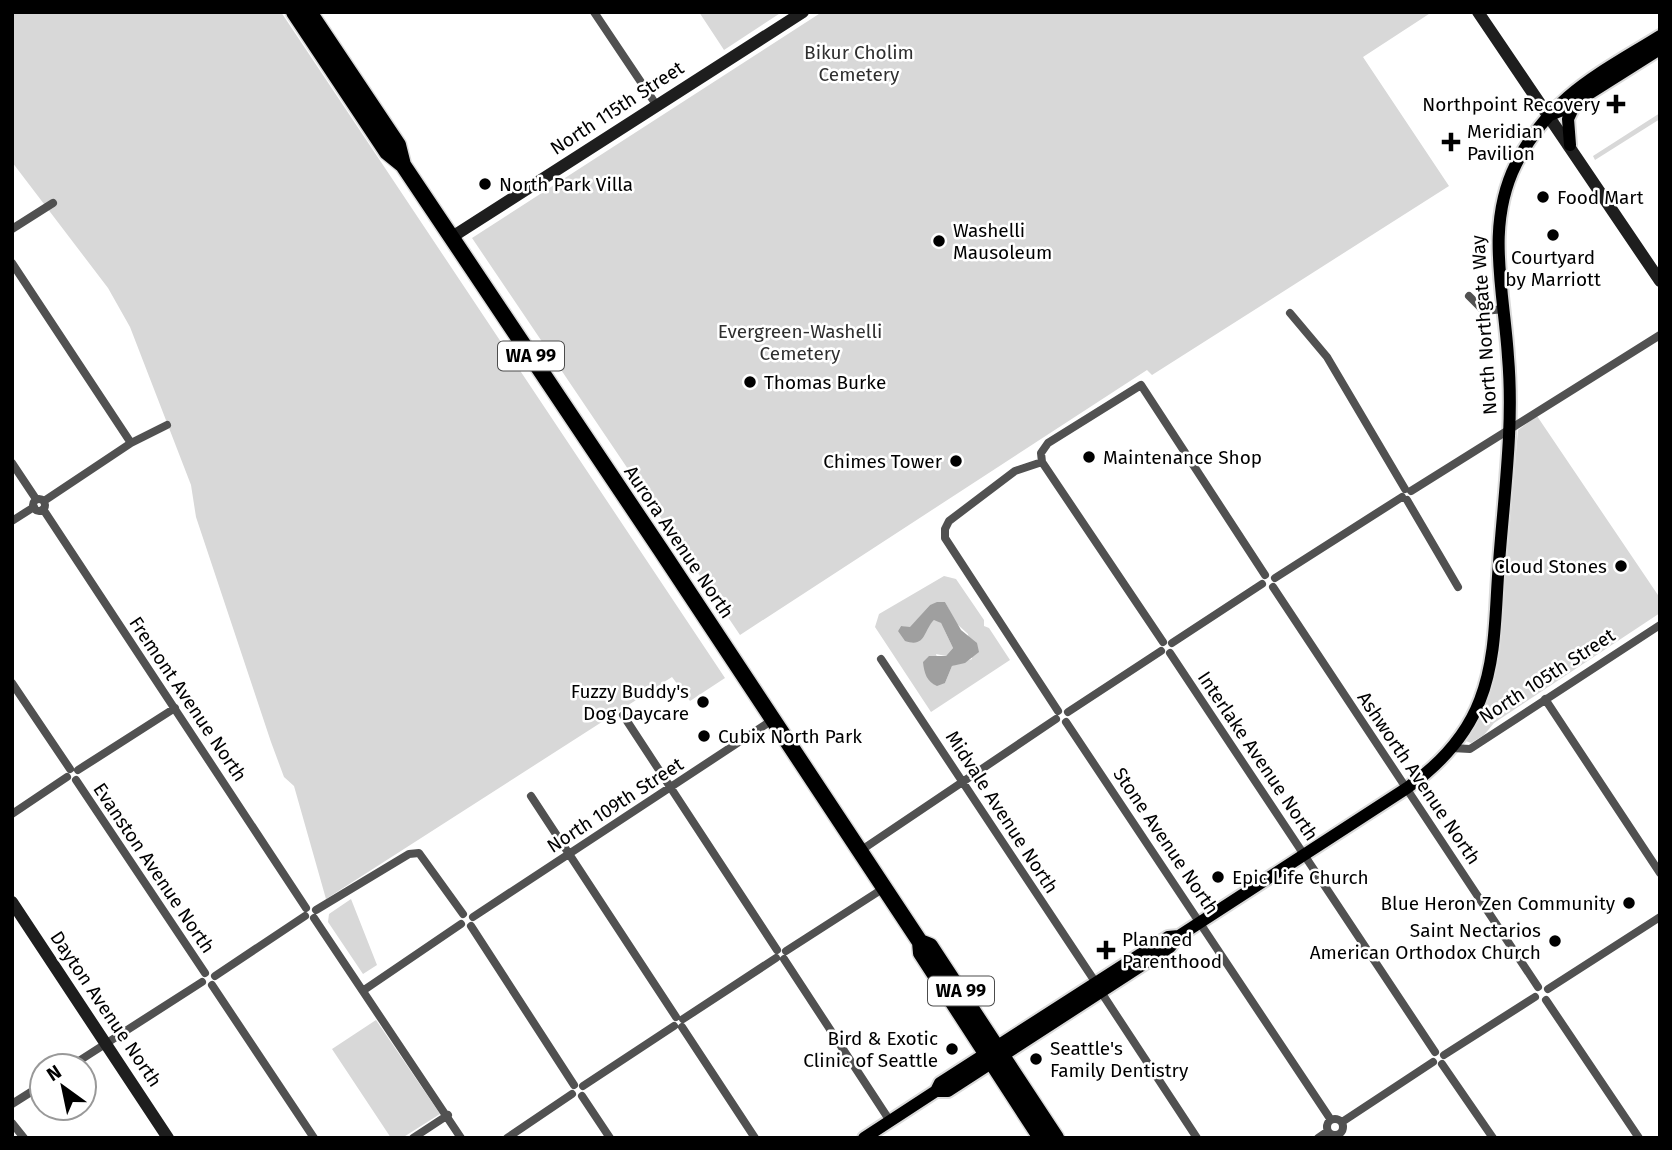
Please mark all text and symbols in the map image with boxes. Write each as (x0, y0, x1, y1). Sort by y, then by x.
park label: Bikur Cholim Cemetery (804, 41, 914, 86)
street label: North 115th Street (546, 56, 688, 160)
place label: Northpoint Recovery (1422, 93, 1601, 116)
marker: Northpoint Recovery (1606, 94, 1626, 114)
place label: Meridian Pavilion (1467, 120, 1543, 165)
marker: Meridian Pavilion (1441, 132, 1461, 152)
place label: North Park Villa (499, 173, 633, 196)
marker: North Park Villa (477, 176, 493, 192)
place label: Food Mart (1557, 186, 1644, 209)
marker: Food Mart (1535, 189, 1551, 205)
place label: Washelli Mausoleum (953, 219, 1052, 264)
marker: Courtyard by Marriott (1545, 227, 1561, 243)
marker: Washelli Mausoleum (931, 233, 947, 249)
street label: North Northgate Way (1466, 234, 1502, 416)
place label: Courtyard by Marriott (1505, 246, 1601, 291)
park label: Evergreen-Washelli Cemetery (718, 320, 882, 365)
road number: WA 99 (498, 342, 564, 370)
place label: Thomas Burke (764, 371, 886, 394)
marker: Thomas Burke (742, 374, 758, 390)
place label: Maintenance Shop (1103, 446, 1262, 469)
marker: Maintenance Shop (1081, 449, 1097, 465)
place label: Chimes Tower (823, 450, 943, 473)
marker: Chimes Tower (948, 453, 964, 469)
street label: Aurora Avenue North (619, 461, 739, 623)
place label: Cloud Stones (1494, 555, 1607, 578)
marker: Cloud Stones (1613, 558, 1629, 574)
street label: Fremont Avenue North (124, 612, 252, 786)
street label: North 105th Street (1475, 623, 1619, 728)
street label: Interlake Avenue North (1193, 667, 1323, 845)
place label: Fuzzy Buddy's Dog Daycare (571, 680, 689, 725)
street label: Ashworth Avenue North (1353, 687, 1485, 869)
marker: Fuzzy Buddy's Dog Daycare (695, 694, 711, 710)
place label: Cubix North Park (718, 725, 862, 748)
street label: Midvale Avenue North (941, 726, 1063, 898)
marker: Cubix North Park (696, 728, 712, 744)
street label: North 109th Street (543, 752, 687, 858)
street label: Stone Avenue North (1108, 763, 1224, 919)
street label: Evanston Avenue North (88, 778, 220, 958)
place label: Epic Life Church (1232, 866, 1369, 889)
marker: Epic Life Church (1210, 869, 1226, 885)
place label: Blue Heron Zen Community (1381, 892, 1616, 915)
marker: Blue Heron Zen Community (1621, 895, 1637, 911)
place label: Saint Nectarios American Orthodox Church (1310, 919, 1541, 964)
street label: Dayton Avenue North (45, 927, 167, 1091)
place label: Planned Parenthood (1122, 928, 1222, 973)
marker: Saint Nectarios American Orthodox Church (1547, 933, 1563, 949)
marker: Planned Parenthood (1096, 940, 1116, 960)
road number: WA 99 (928, 976, 994, 1006)
place label: Bird & Exotic Clinic of Seattle (803, 1027, 938, 1072)
place label: Seattle's Family Dentistry (1050, 1037, 1189, 1082)
marker: Bird & Exotic Clinic of Seattle (944, 1041, 960, 1057)
marker: Seattle's Family Dentistry (1028, 1051, 1044, 1067)
north arrow (28, 1052, 98, 1122)

